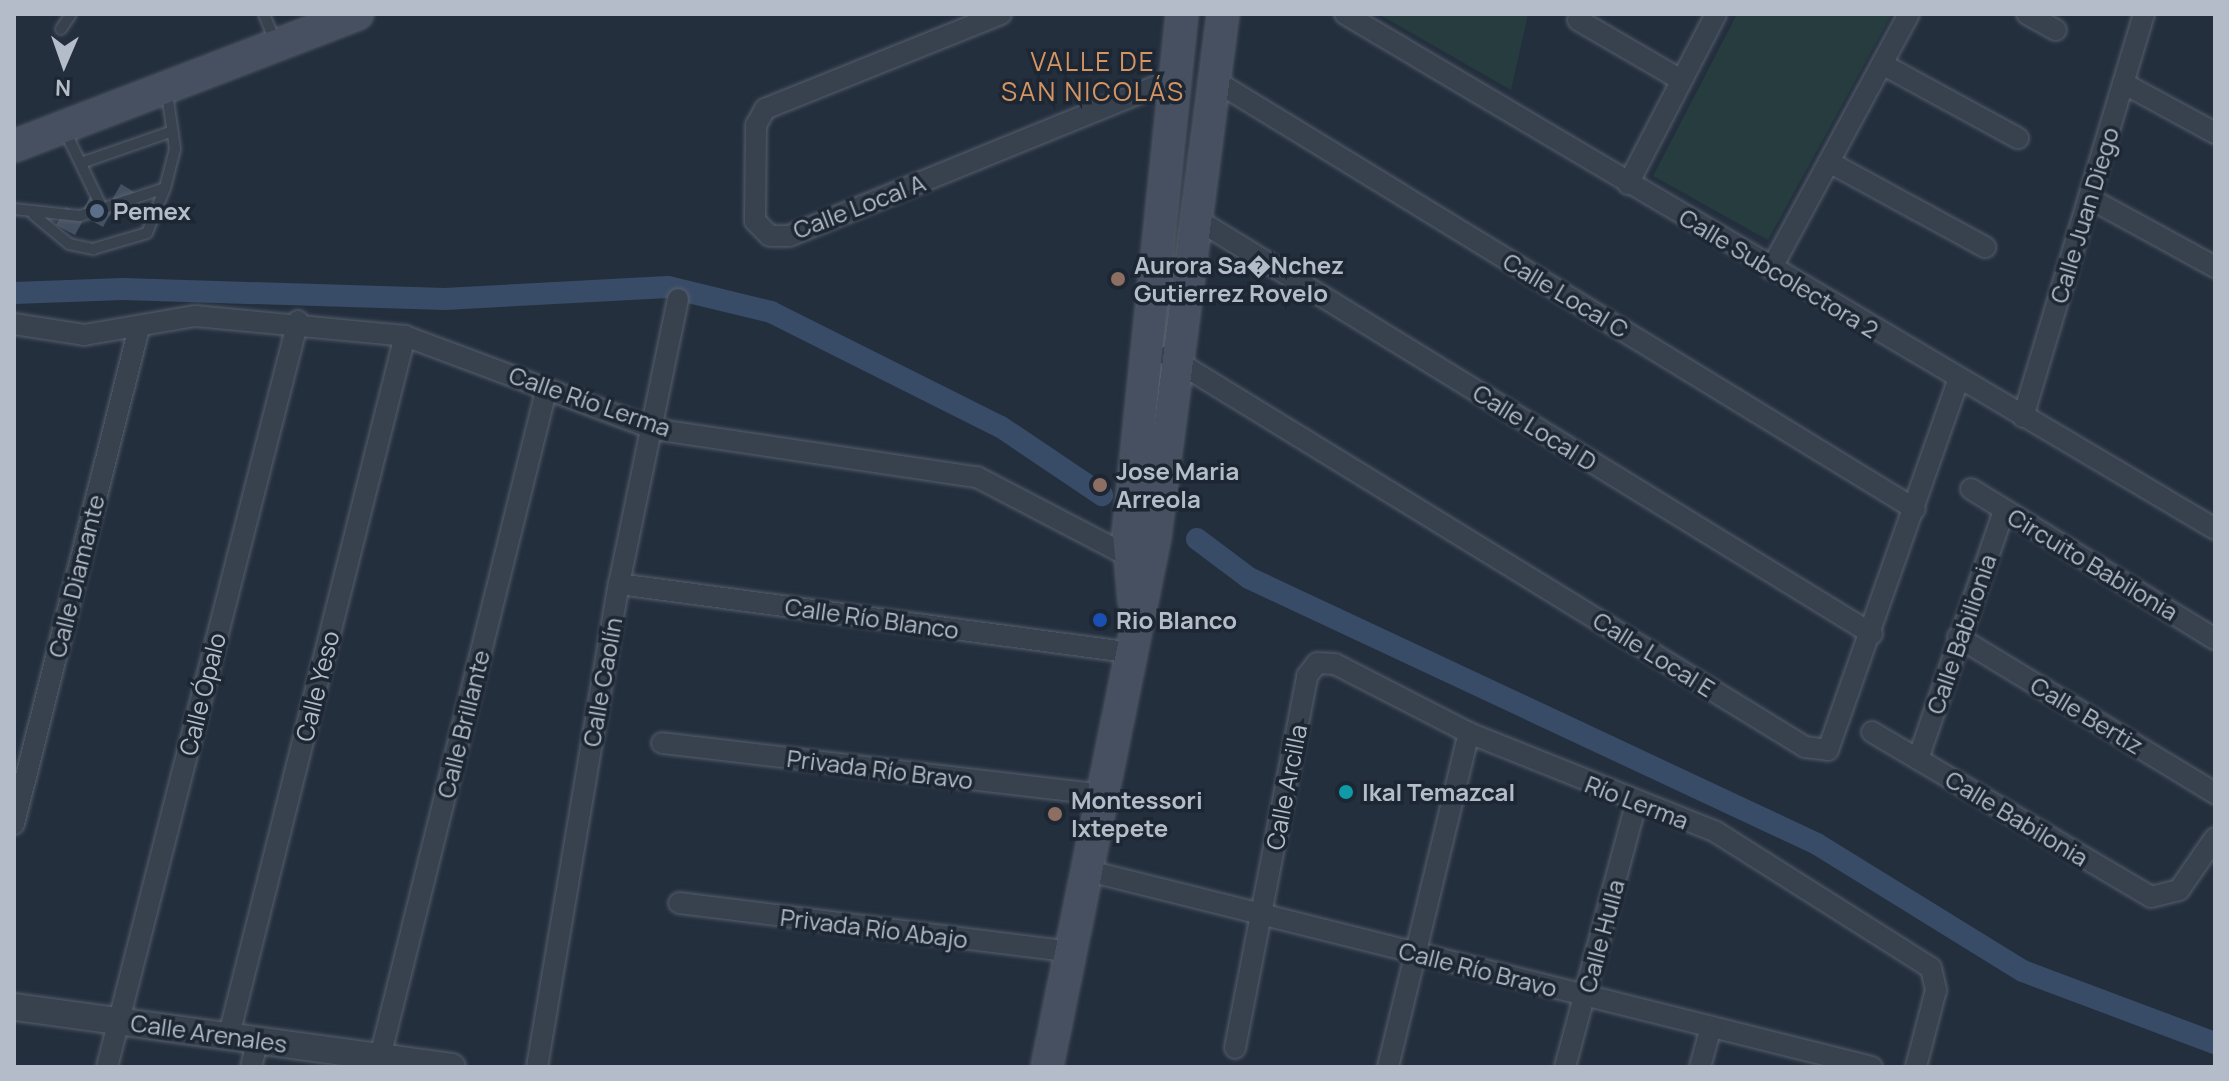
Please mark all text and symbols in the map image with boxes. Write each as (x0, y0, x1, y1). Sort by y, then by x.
north arrow (24, 24, 104, 104)
district label: VALLE DE SAN NICOLÁS (1001, 46, 1185, 108)
text: N (55, 73, 72, 103)
street label: Calle Juan Diego (2044, 124, 2124, 306)
street label: Calle Local A (789, 168, 929, 244)
place label: Pemex (113, 197, 191, 225)
marker: Pemex (88, 202, 106, 220)
street label: Calle Subcolectora 2 (1674, 202, 1884, 344)
street label: Calle Local C (1498, 246, 1634, 344)
place label: Aurora Sa�Nchez Gutierrez Rovelo (1134, 251, 1344, 307)
marker: Aurora Sa�Nchez Gutierrez Rovelo (1109, 270, 1127, 288)
street label: Calle Río Lerma (505, 360, 675, 442)
street label: Calle Local D (1468, 378, 1602, 476)
place label: Jose Maria Arreola (1116, 457, 1239, 513)
marker: Jose Maria Arreola (1091, 476, 1109, 494)
street label: Calle Diamante (42, 492, 110, 660)
street label: Circuito Babilonia (2003, 502, 2183, 626)
street label: Calle Babilionia (1920, 550, 2002, 718)
street label: Calle Río Blanco (783, 592, 961, 644)
street label: Calle Local E (1588, 605, 1720, 703)
place label: Rio Blanco (1116, 606, 1237, 634)
marker: Rio Blanco (1091, 611, 1109, 629)
street label: Calle Caolín (576, 615, 628, 749)
street label: Calle Yeso (289, 628, 345, 744)
street label: Calle Ópalo (173, 630, 231, 758)
street label: Calle Brillante (431, 647, 495, 801)
street label: Calle Bertiz (2026, 670, 2148, 760)
street label: Calle Arcilla (1260, 722, 1312, 852)
street label: Privada Río Bravo (785, 743, 975, 795)
street label: Calle Babilonia (1940, 764, 2094, 872)
street label: Río Lerma (1581, 769, 1693, 835)
place label: Ikal Temazcal (1362, 778, 1515, 806)
marker: Ikal Temazcal (1337, 783, 1355, 801)
place label: Montessori Ixtepete (1071, 786, 1203, 842)
marker: Montessori Ixtepete (1046, 805, 1064, 823)
street label: Calle Hulla (1572, 876, 1630, 996)
street label: Privada Río Abajo (779, 902, 969, 954)
street label: Calle Río Bravo (1396, 935, 1560, 1003)
street label: Calle Arenales (129, 1008, 289, 1058)

